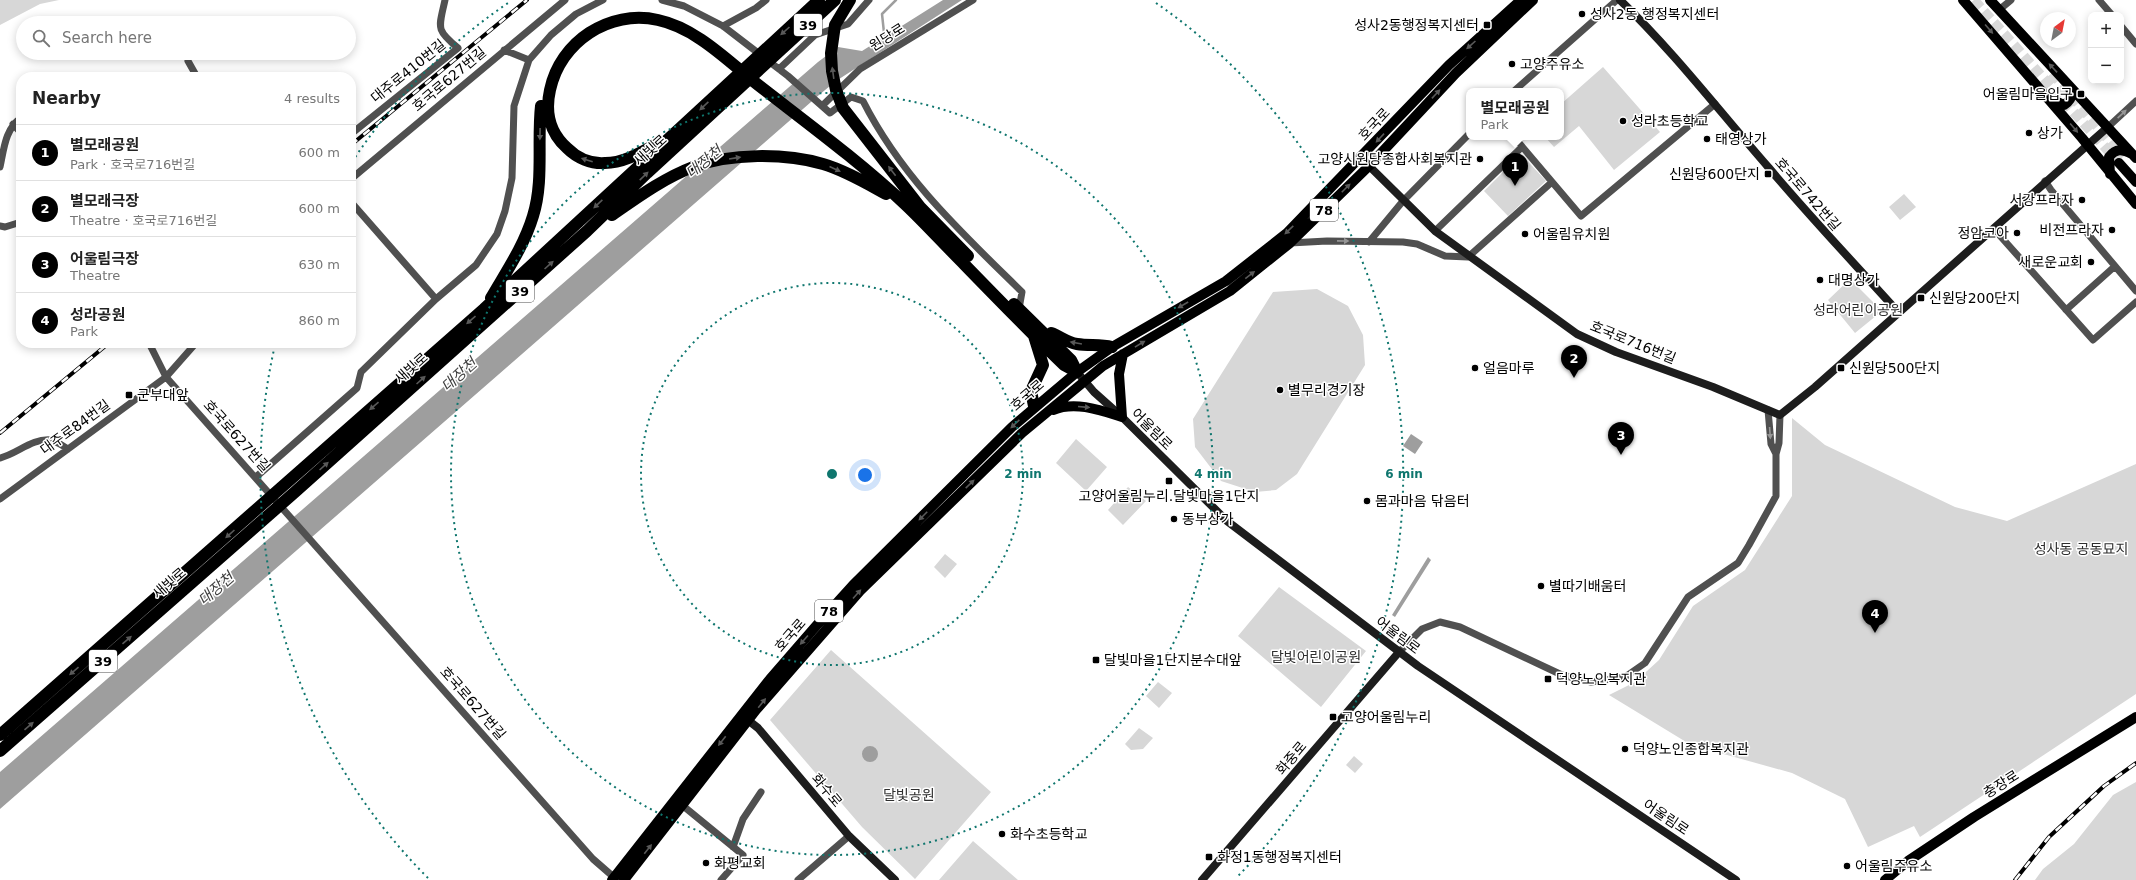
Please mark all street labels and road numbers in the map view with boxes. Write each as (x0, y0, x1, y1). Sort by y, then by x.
road number: 39 (794, 14, 822, 36)
street label: 원당로 (866, 20, 908, 54)
street label: 대주로410번길 (368, 36, 448, 106)
street label: 호국로627번길 (409, 44, 489, 114)
street label: 호국로 (1355, 104, 1393, 144)
street label: 새빛로 (630, 131, 670, 169)
street label: 호국로742번길 (1772, 154, 1844, 234)
road number: 78 (1310, 199, 1338, 221)
road number: 39 (506, 280, 534, 302)
street label: 호국로716번길 (1588, 318, 1678, 366)
street label: 새빛로 (391, 349, 431, 387)
street label: 호국로 (1007, 376, 1047, 414)
street label: 대주로84번길 (37, 396, 113, 458)
street label: 호국로627번길 (201, 397, 273, 475)
street label: 어울림로 (1128, 405, 1176, 453)
street label: 새빛로 (149, 564, 189, 602)
road number: 78 (815, 600, 843, 622)
street label: 어울림로 (1373, 613, 1423, 657)
street label: 호국로 (771, 615, 809, 655)
road number: 39 (89, 650, 117, 672)
street label: 호국로627번길 (437, 663, 509, 743)
street label: 화중로 (1272, 738, 1310, 778)
street label: 충장로 (1980, 767, 2022, 801)
street label: 화수로 (808, 770, 846, 810)
street label: 어울림로 (1640, 796, 1692, 838)

